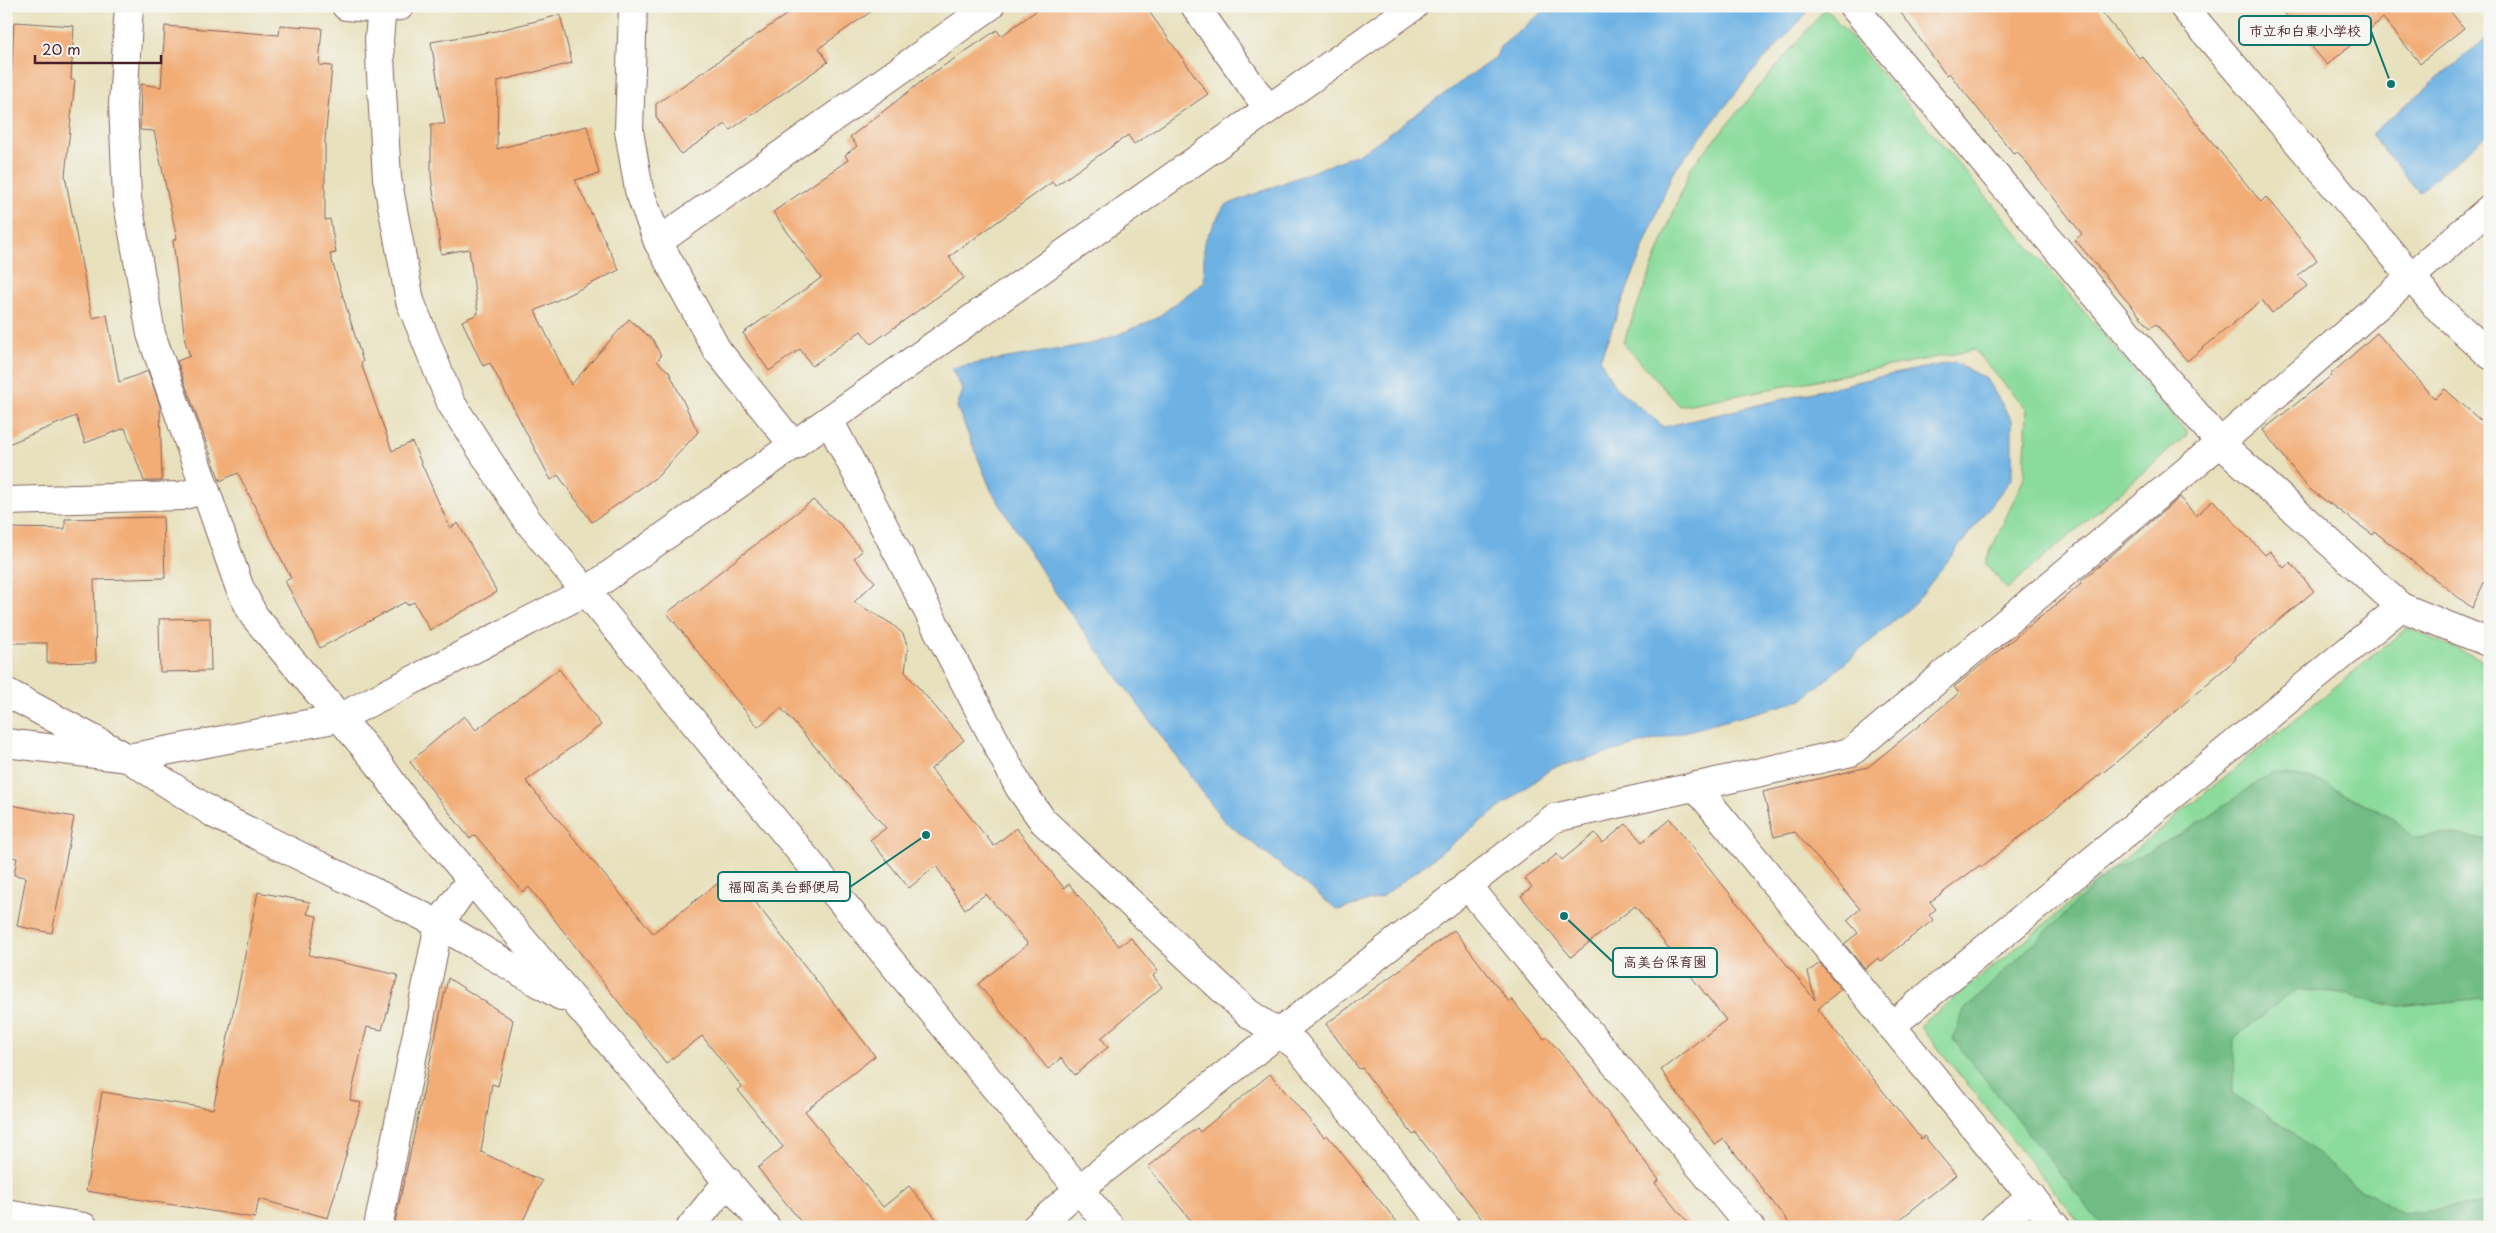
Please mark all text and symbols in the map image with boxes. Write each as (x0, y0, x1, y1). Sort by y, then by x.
callout: 市立和白東小学校 (2239, 16, 2371, 45)
text: 市立和白東小学校 (2249, 20, 2361, 41)
scale bar (35, 32, 161, 64)
text: 20 m (42, 37, 81, 60)
callout: 福岡高美台郵便局 (718, 872, 850, 901)
text: 福岡高美台郵便局 (728, 876, 840, 897)
callout: 高美台保育園 (1613, 948, 1717, 977)
text: 高美台保育園 (1623, 951, 1707, 972)

